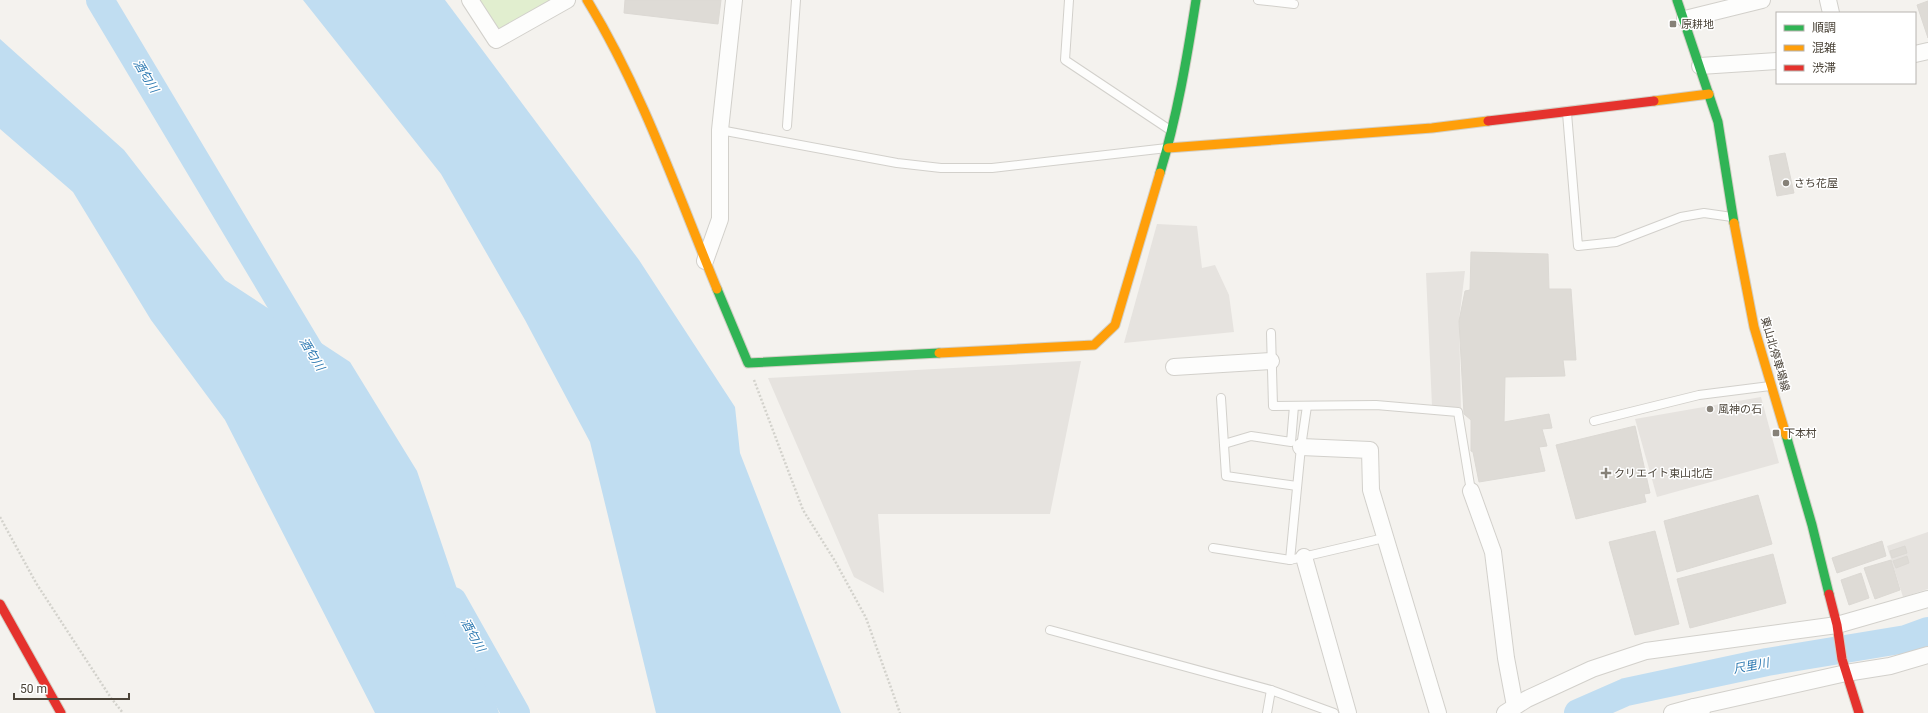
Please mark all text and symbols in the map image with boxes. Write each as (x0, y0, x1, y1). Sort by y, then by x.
legend (1776, 12, 1916, 84)
place label: 原耕地 (1681, 18, 1714, 31)
marker: 原耕地 (1668, 19, 1678, 29)
text: 順調 (1812, 21, 1836, 35)
text: 混雑 (1812, 41, 1836, 55)
water label: 酒匂川 (131, 57, 162, 97)
text: 渋滞 (1812, 61, 1836, 75)
place label: さち花屋 (1794, 177, 1838, 190)
marker: さち花屋 (1781, 178, 1791, 188)
street label: 東山北停車場線 (1758, 315, 1792, 393)
water label: 酒匂川 (297, 335, 328, 375)
place label: 風神の石 (1718, 403, 1762, 416)
marker: 風神の石 (1705, 404, 1715, 414)
place label: 下本村 (1784, 427, 1817, 440)
marker: 下本村 (1771, 428, 1781, 438)
place label: クリエイト東山北店 (1614, 467, 1713, 480)
marker: クリエイト東山北店 (1601, 468, 1611, 478)
water label: 酒匂川 (458, 616, 489, 656)
water label: 尺里川 (1732, 655, 1772, 676)
scale bar (14, 675, 129, 701)
text: 50 m (20, 682, 47, 696)

